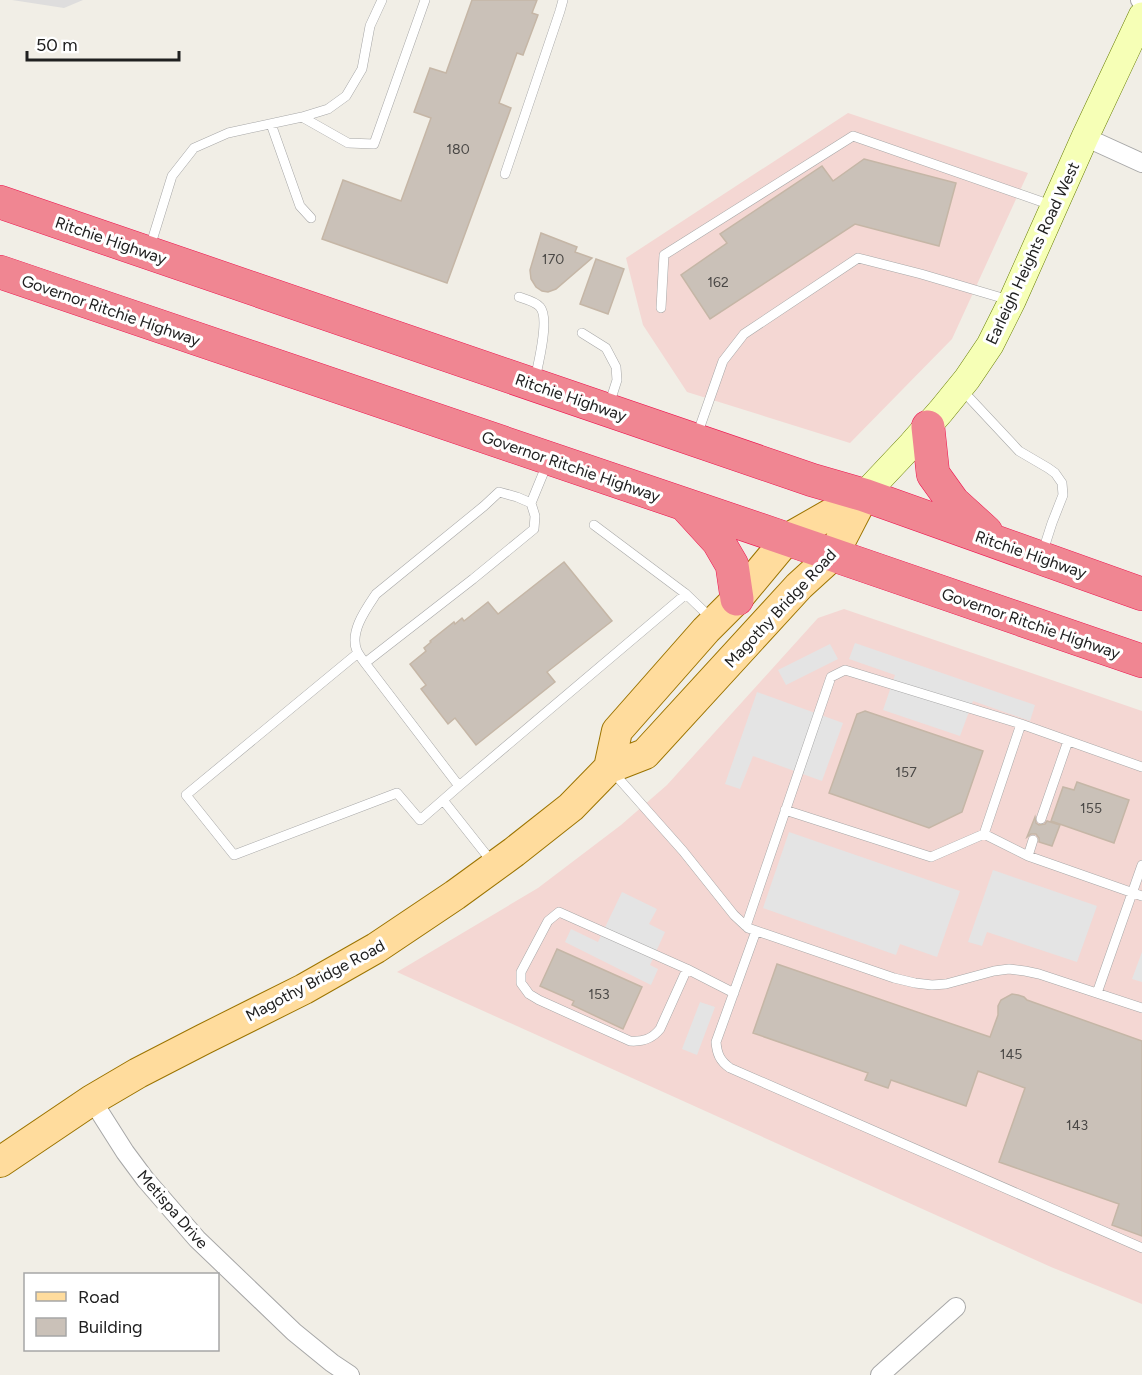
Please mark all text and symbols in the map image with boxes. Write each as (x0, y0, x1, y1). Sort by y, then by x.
scale bar (27, 24, 178, 62)
text: 50 m (36, 34, 78, 56)
house number: 180 (446, 141, 470, 158)
street label: Earleigh Heights Road West (982, 159, 1083, 348)
street label: Ritchie Highway (53, 213, 170, 269)
house number: 170 (542, 251, 564, 268)
street label: Governor Ritchie Highway (19, 271, 203, 350)
house number: 162 (707, 274, 729, 291)
street label: Ritchie Highway (513, 370, 630, 426)
street label: Governor Ritchie Highway (479, 427, 663, 506)
street label: Ritchie Highway (973, 527, 1090, 583)
street label: Magothy Bridge Road (721, 545, 840, 671)
street label: Governor Ritchie Highway (939, 584, 1123, 663)
house number: 157 (895, 764, 917, 781)
house number: 155 (1080, 800, 1102, 817)
street label: Magothy Bridge Road (242, 936, 388, 1025)
house number: 153 (588, 986, 610, 1003)
house number: 145 (1000, 1046, 1022, 1063)
house number: 143 (1066, 1117, 1088, 1134)
street label: Metispa Drive (133, 1166, 212, 1253)
legend (24, 1273, 219, 1351)
text: Road (78, 1286, 119, 1308)
text: Building (78, 1316, 143, 1338)

